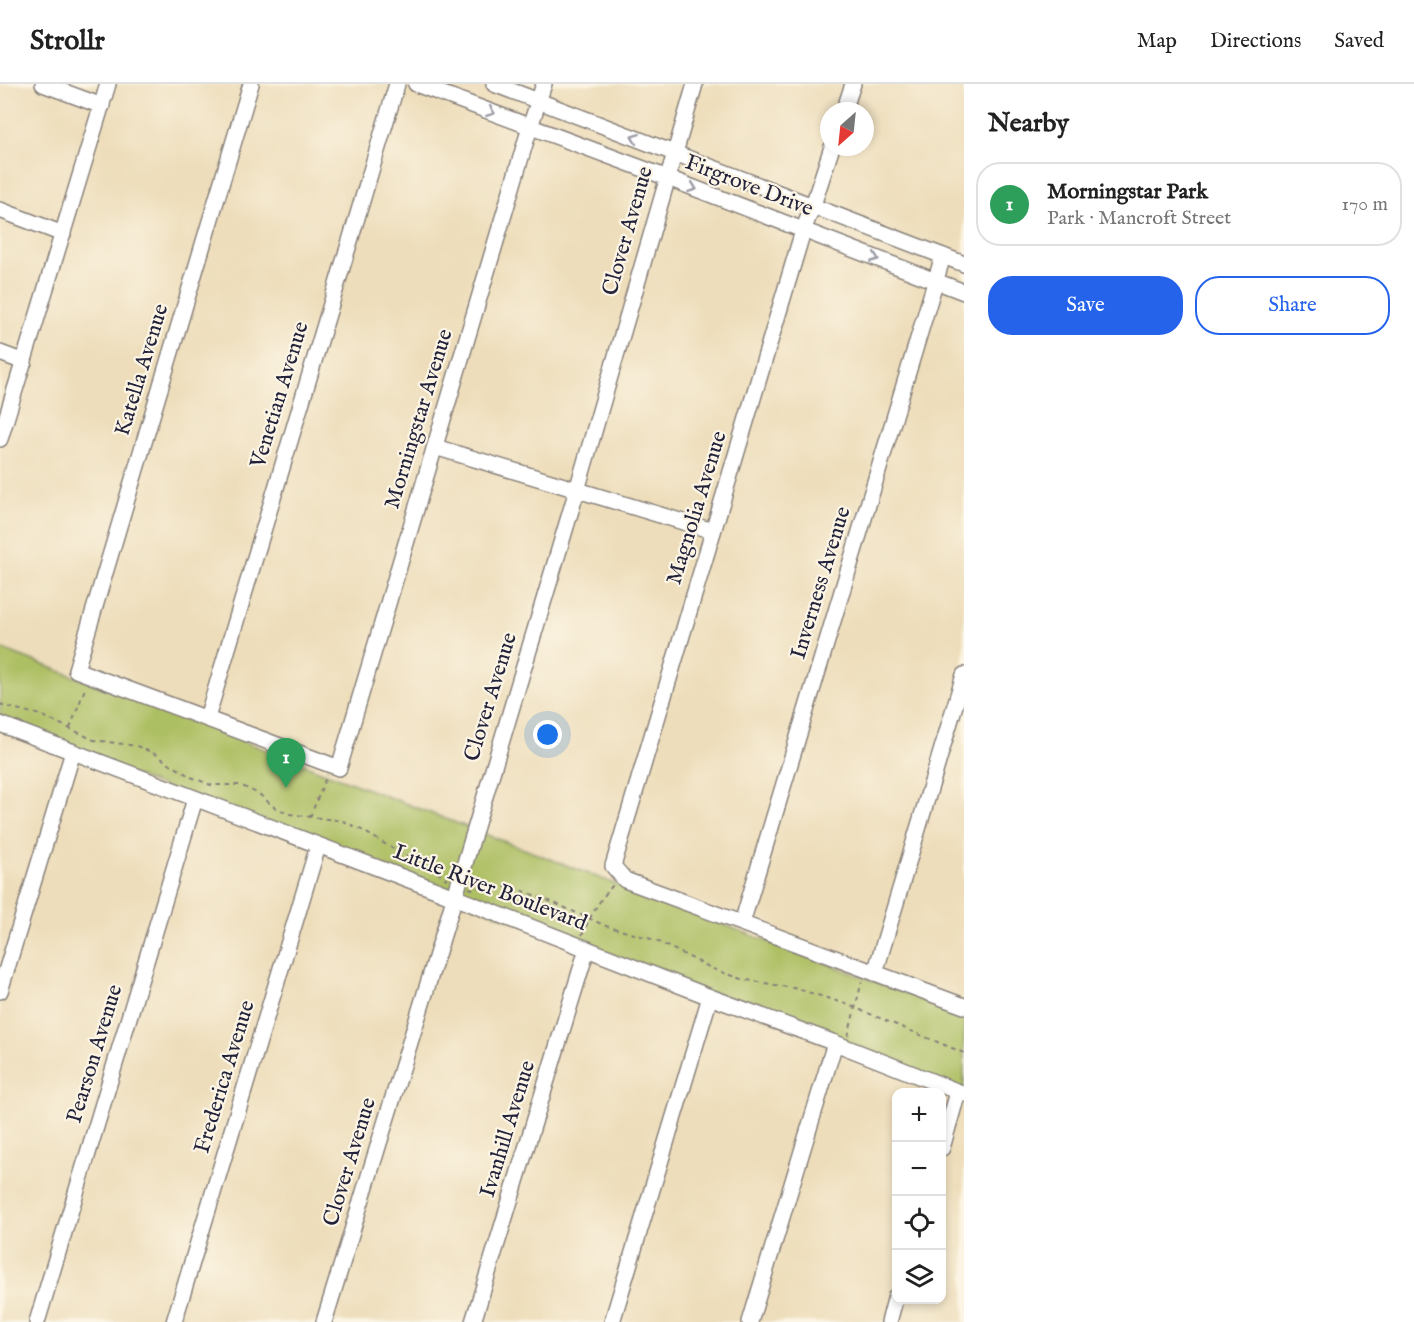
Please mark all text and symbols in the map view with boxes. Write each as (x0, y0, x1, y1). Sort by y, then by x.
text: Strollr (30, 24, 105, 59)
text: Map (1137, 28, 1177, 55)
text: Directions (1210, 28, 1301, 55)
text: Saved (1334, 28, 1384, 55)
north arrow (820, 102, 874, 156)
one-way arrow (484, 105, 495, 117)
text: Nearby (988, 107, 1069, 140)
one-way arrow (630, 133, 641, 145)
street label: Firgrove Drive (681, 149, 817, 223)
street label: Clover Avenue (596, 163, 660, 299)
text: Morningstar Park (1047, 178, 1208, 206)
one-way arrow (687, 181, 698, 193)
text: 1 (1006, 192, 1013, 217)
text: 170 m (1342, 192, 1388, 217)
text: Park · Mancroft Street (1047, 206, 1231, 231)
one-way arrow (869, 251, 880, 263)
button: Save (988, 276, 1183, 335)
button: Share (1195, 276, 1390, 335)
street label: Katella Avenue (109, 301, 175, 439)
street label: Venetian Avenue (244, 318, 316, 473)
street label: Morningstar Avenue (378, 326, 460, 512)
street label: Magnolia Avenue (660, 428, 734, 588)
street label: Inverness Avenue (785, 503, 857, 663)
street label: Clover Avenue (458, 629, 524, 765)
your location (533, 720, 562, 749)
pin: 1 (266, 738, 306, 788)
street label: Little River Boulevard (389, 838, 591, 938)
street label: Pearson Avenue (61, 981, 129, 1127)
street label: Frederica Avenue (188, 997, 262, 1157)
street label: Ivanhill Avenue (474, 1057, 542, 1201)
map controls (892, 1088, 946, 1304)
button: + (892, 1088, 946, 1142)
street label: Clover Avenue (317, 1094, 383, 1230)
button: − (892, 1142, 946, 1196)
button: locate (892, 1196, 946, 1250)
button: layers (892, 1250, 946, 1304)

